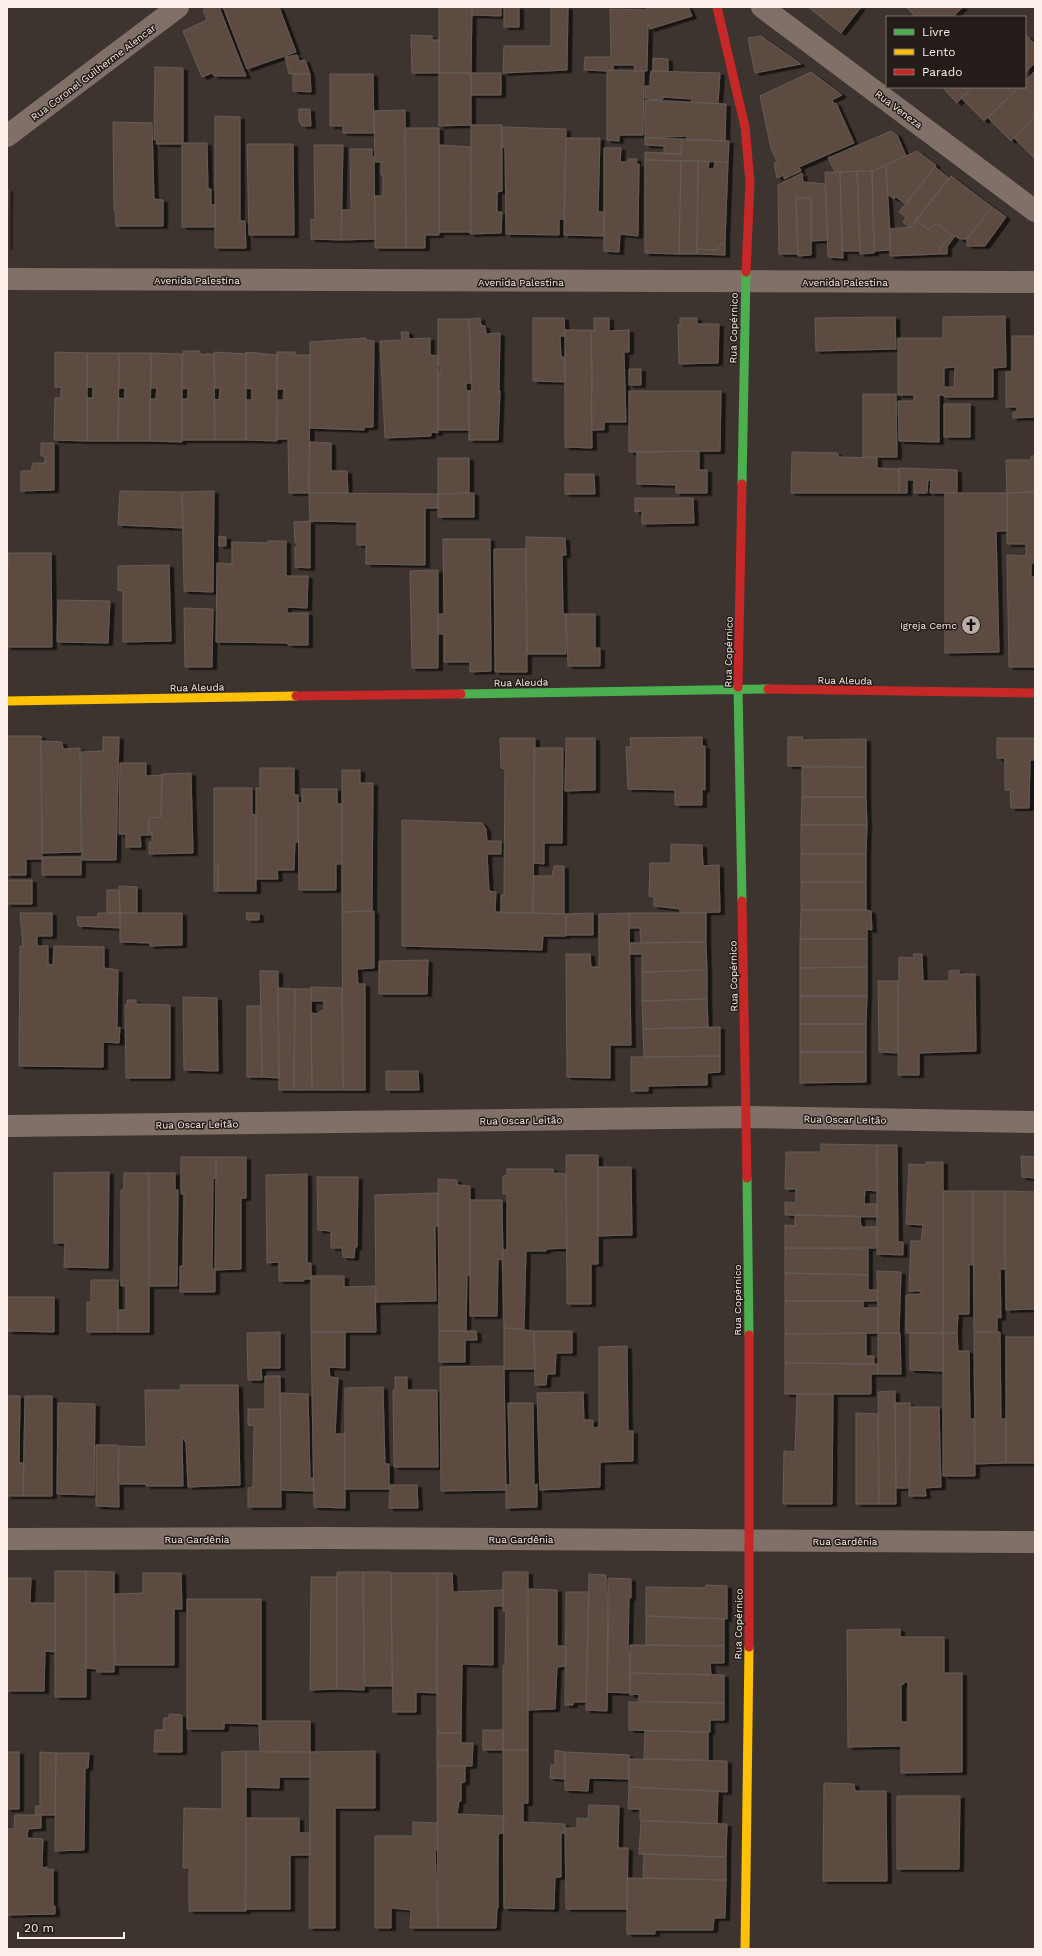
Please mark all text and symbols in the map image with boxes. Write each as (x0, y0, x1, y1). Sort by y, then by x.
legend (886, 16, 1026, 88)
street label: Rua Coronel Guilherme Alencar (29, 22, 158, 123)
text: Livre (922, 25, 950, 39)
text: Lento (922, 45, 956, 59)
text: Parado (922, 65, 962, 79)
street label: Rua Veneza (873, 88, 925, 131)
street label: Avenida Palestina (154, 275, 240, 286)
street label: Avenida Palestina (478, 277, 564, 288)
street label: Avenida Palestina (802, 277, 888, 288)
street label: Rua Copérnico (727, 292, 740, 364)
church icon: Igreja Cemc (960, 614, 982, 636)
street label: Rua Copérnico (722, 616, 735, 688)
place label: Igreja Cemc (900, 620, 957, 631)
street label: Rua Aleuda (818, 675, 873, 686)
street label: Rua Aleuda (494, 677, 549, 688)
street label: Rua Aleuda (170, 682, 225, 693)
street label: Rua Copérnico (727, 940, 740, 1012)
street label: Rua Oscar Leitão (803, 1113, 887, 1126)
street label: Rua Oscar Leitão (479, 1114, 563, 1127)
street label: Rua Oscar Leitão (155, 1118, 239, 1131)
street label: Rua Copérnico (732, 1265, 743, 1335)
street label: Rua Gardênia (165, 1534, 230, 1545)
street label: Rua Gardênia (489, 1534, 554, 1545)
street label: Rua Gardênia (813, 1536, 878, 1547)
street label: Rua Copérnico (732, 1588, 745, 1660)
scale bar (18, 1914, 124, 1940)
text: 20 m (24, 1921, 54, 1935)

